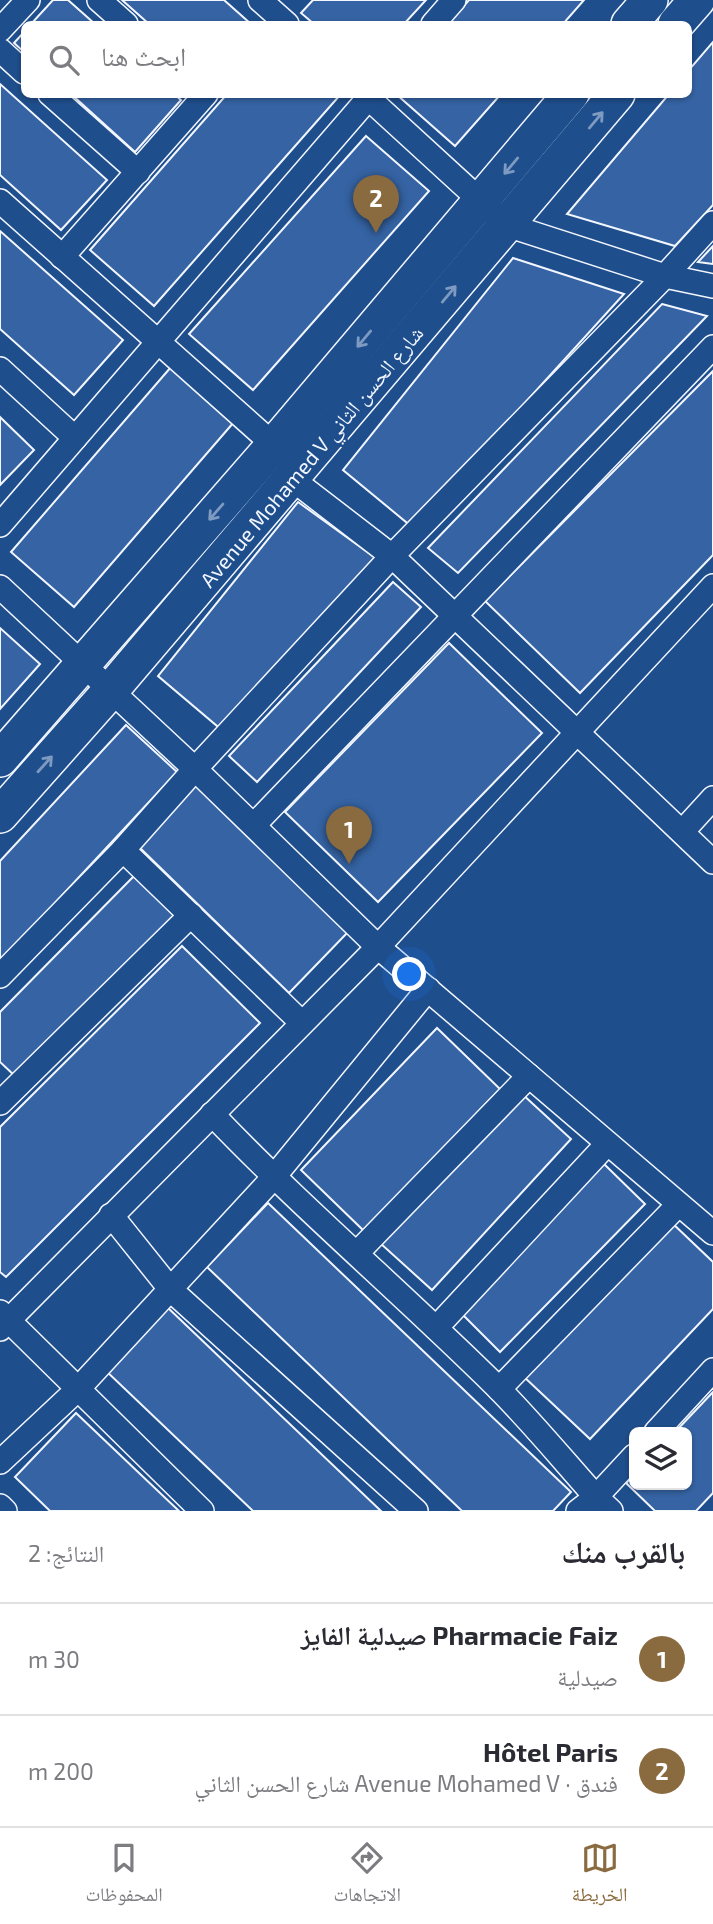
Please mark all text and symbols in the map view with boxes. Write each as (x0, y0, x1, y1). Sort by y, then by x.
search box (21, 21, 692, 98)
text: ابحث هنا (101, 40, 186, 71)
icon: search (45, 41, 83, 79)
one-way arrow (588, 111, 604, 129)
one-way arrow (503, 156, 519, 174)
pin: 2 (353, 175, 399, 233)
one-way arrow (441, 285, 457, 303)
street label: Avenue Mohamed V شارع الحسن الثاني (194, 320, 432, 595)
one-way arrow (356, 330, 372, 348)
one-way arrow (208, 503, 224, 521)
one-way arrow (37, 756, 54, 773)
pin: 1 (326, 806, 372, 864)
your location (392, 957, 426, 991)
map controls (629, 1427, 692, 1490)
button: layers (629, 1427, 692, 1490)
text: بالقرب منك (561, 1533, 685, 1569)
text: النتائج: 2 (28, 1539, 104, 1567)
text: Pharmacie Faiz صيدلية الفايز (301, 1619, 618, 1650)
text: 30 m (28, 1645, 80, 1673)
text: 1 (657, 1645, 667, 1673)
text: صيدلية (557, 1663, 618, 1691)
text: Hôtel Paris (483, 1736, 618, 1767)
text: 200 m (28, 1757, 94, 1785)
text: 2 (655, 1757, 669, 1785)
text: فندق · Avenue Mohamed V شارع الحسن الثاني (194, 1769, 618, 1797)
tab: المحفوظات (85, 1839, 163, 1913)
tab: الاتجاهات (333, 1839, 401, 1913)
tab: الخريطة (572, 1839, 628, 1913)

